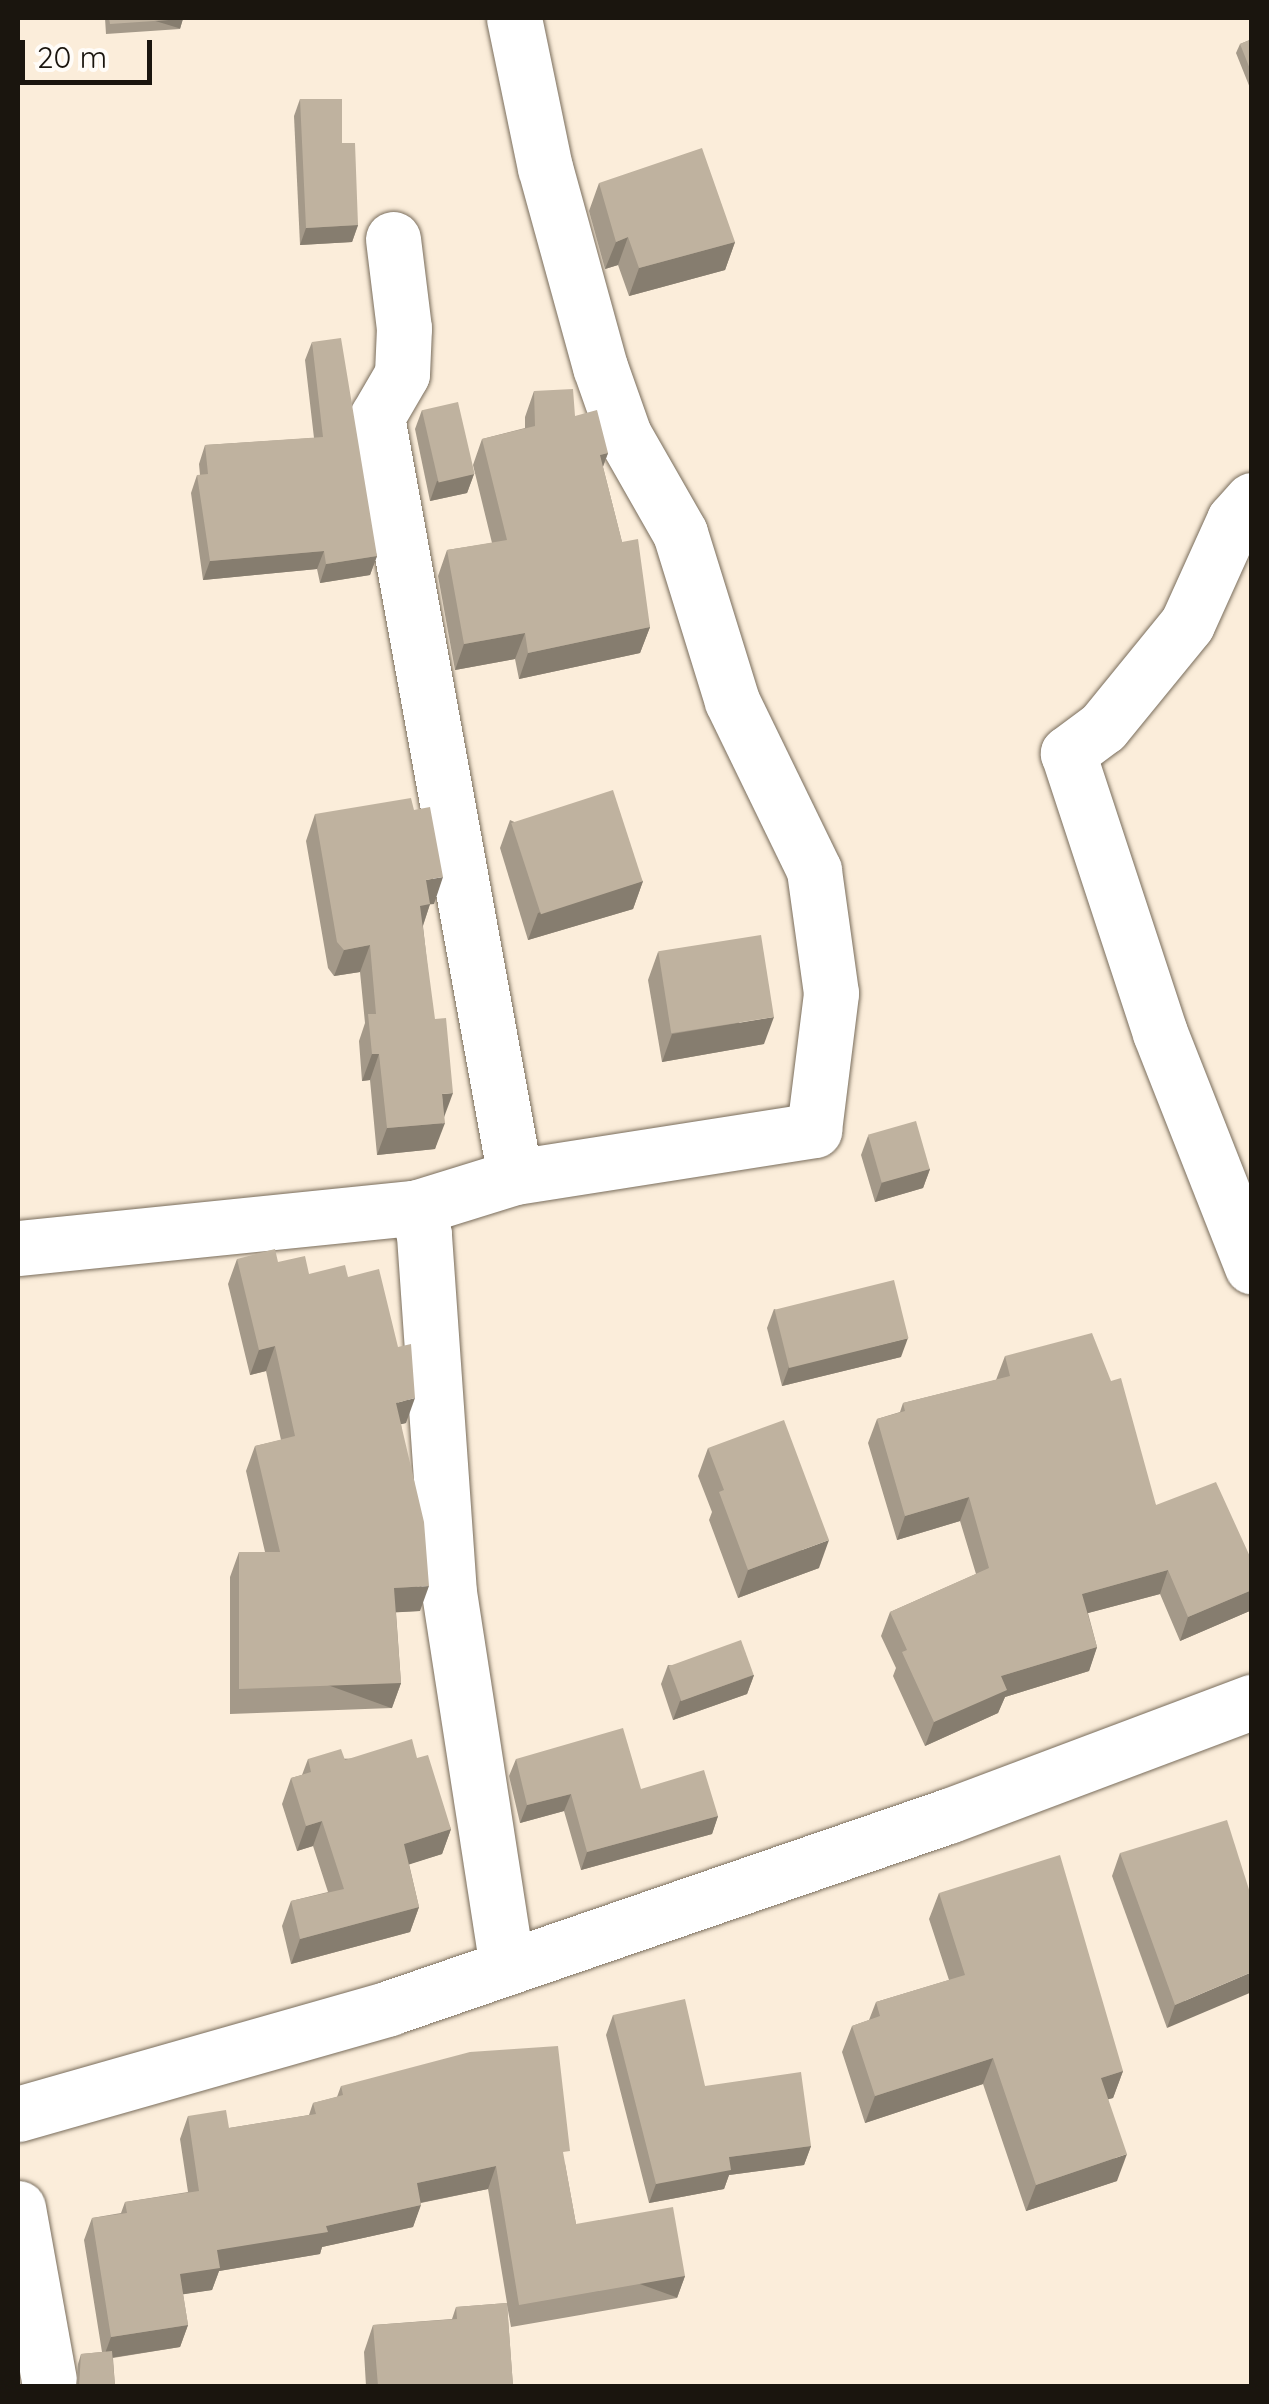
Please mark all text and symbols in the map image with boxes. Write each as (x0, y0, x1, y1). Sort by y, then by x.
scale bar (25, 20, 158, 82)
text: 20 m (37, 38, 107, 76)

